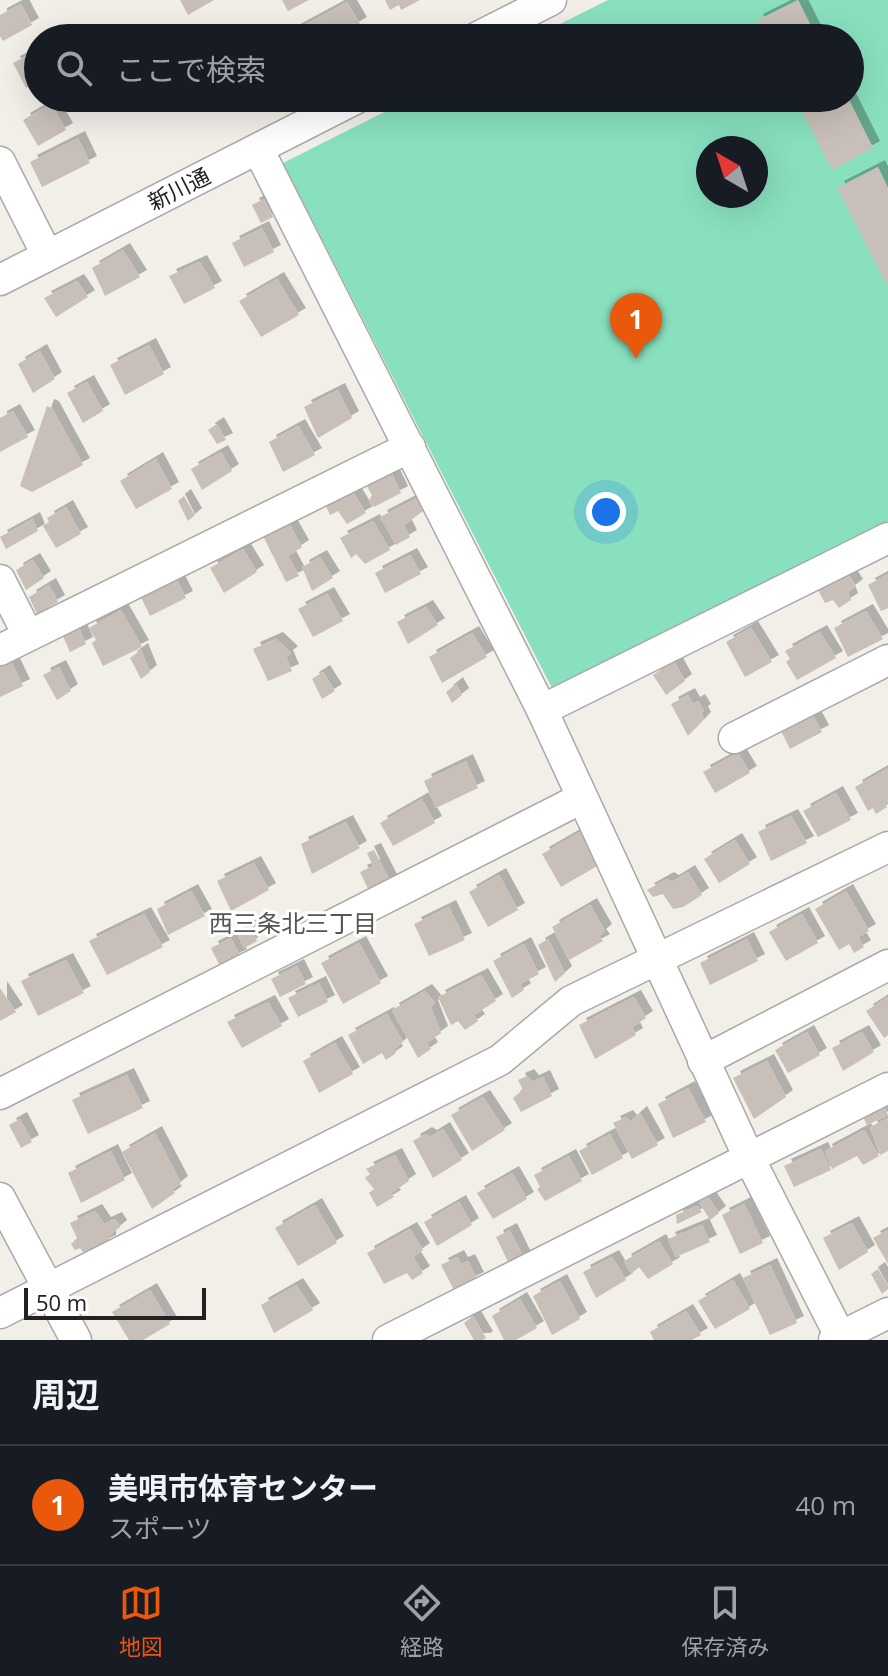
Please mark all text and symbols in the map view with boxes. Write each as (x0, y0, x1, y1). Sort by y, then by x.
search box (24, 24, 864, 112)
icon: search (52, 46, 96, 90)
text: ここで検索 (116, 49, 266, 90)
north arrow (696, 136, 768, 208)
street label: 新川通 (142, 160, 215, 216)
pin: 1 (610, 293, 662, 359)
your location (586, 492, 626, 532)
district label: 西三条北三丁目 (209, 906, 377, 939)
scale bar (24, 1284, 206, 1320)
text: 50 m (36, 1287, 87, 1317)
text: 周辺 (32, 1371, 100, 1417)
text: 美唄市体育センター (108, 1467, 378, 1508)
text: 1 (51, 1487, 65, 1523)
text: 40 m (795, 1487, 856, 1523)
text: スポーツ (108, 1510, 211, 1546)
tab: 地図 (119, 1581, 163, 1661)
tab: 経路 (400, 1581, 444, 1661)
tab: 保存済み (681, 1581, 769, 1661)

